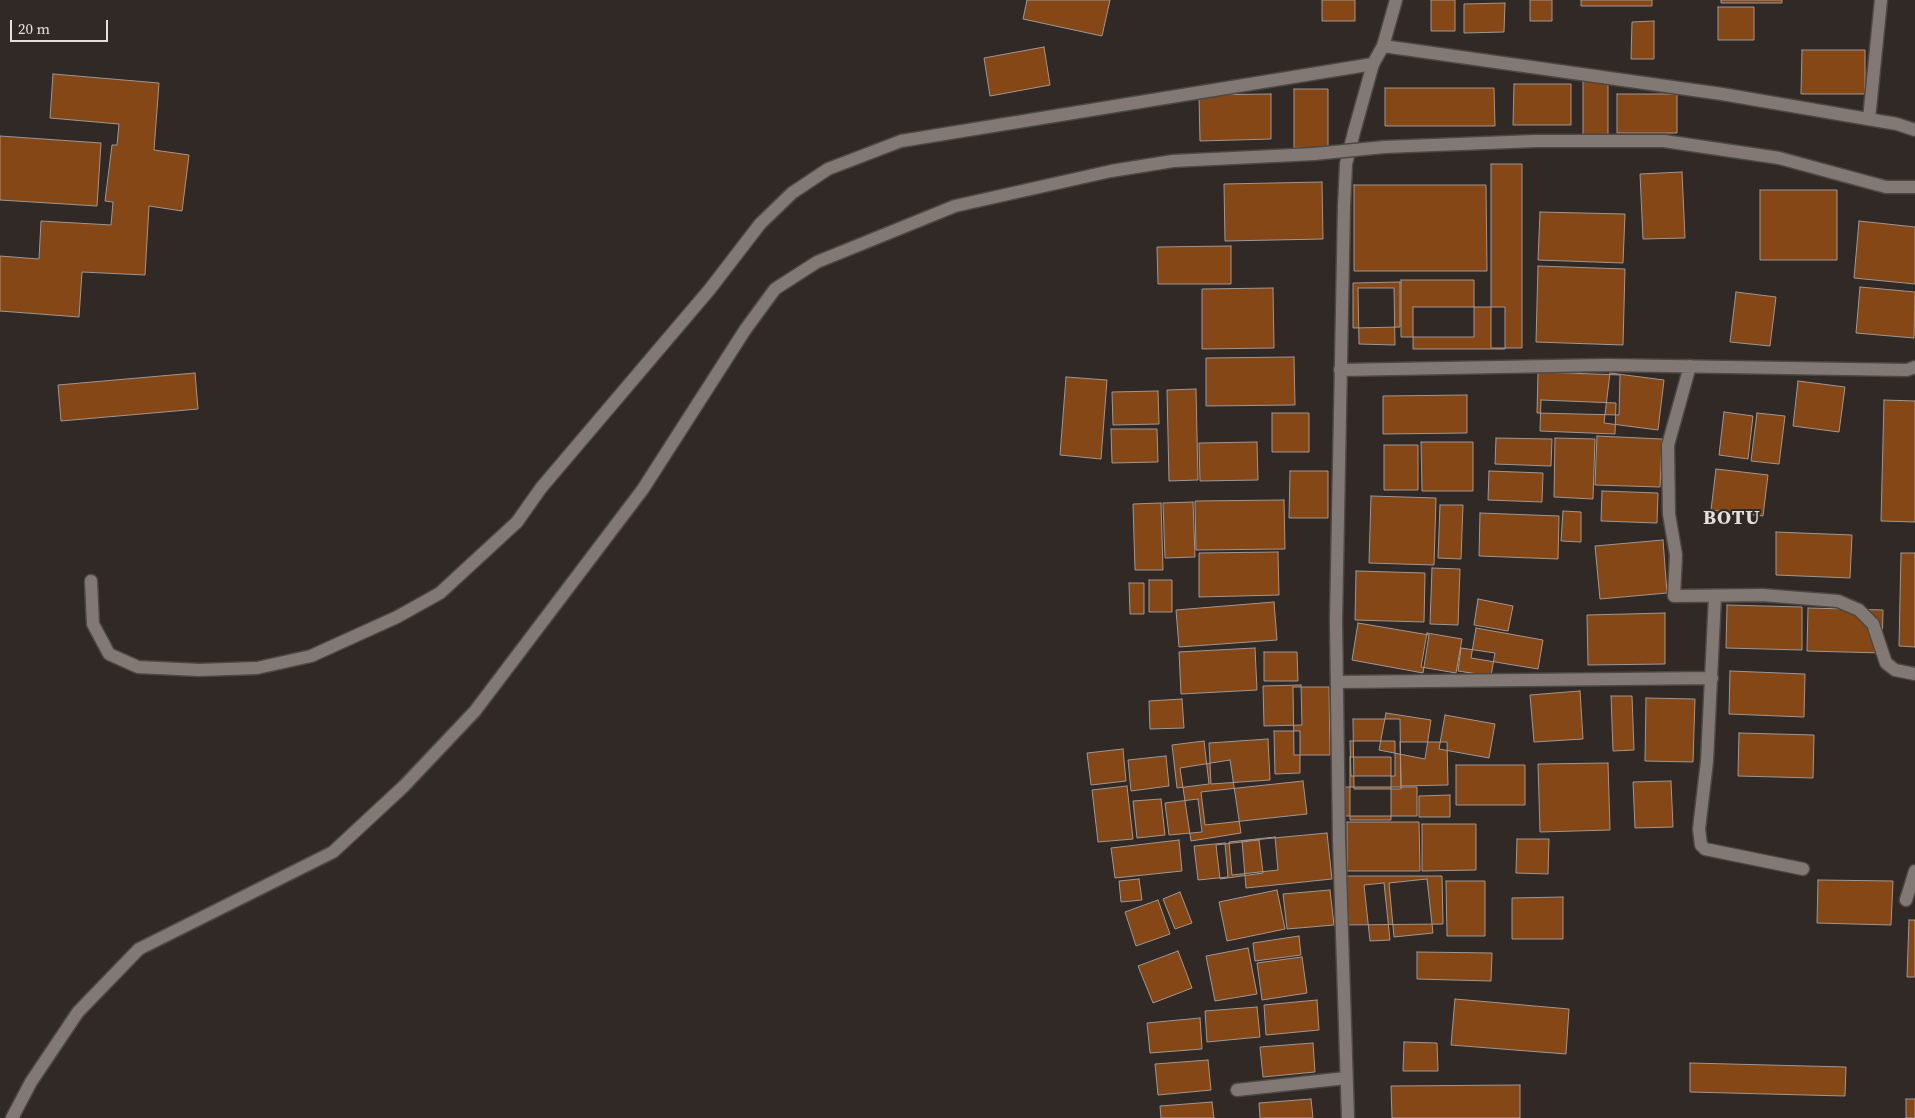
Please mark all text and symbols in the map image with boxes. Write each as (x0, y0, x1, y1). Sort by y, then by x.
scale bar (12, 10, 110, 42)
text: 20 m (18, 18, 50, 39)
district label: BOTU (1703, 507, 1761, 531)

